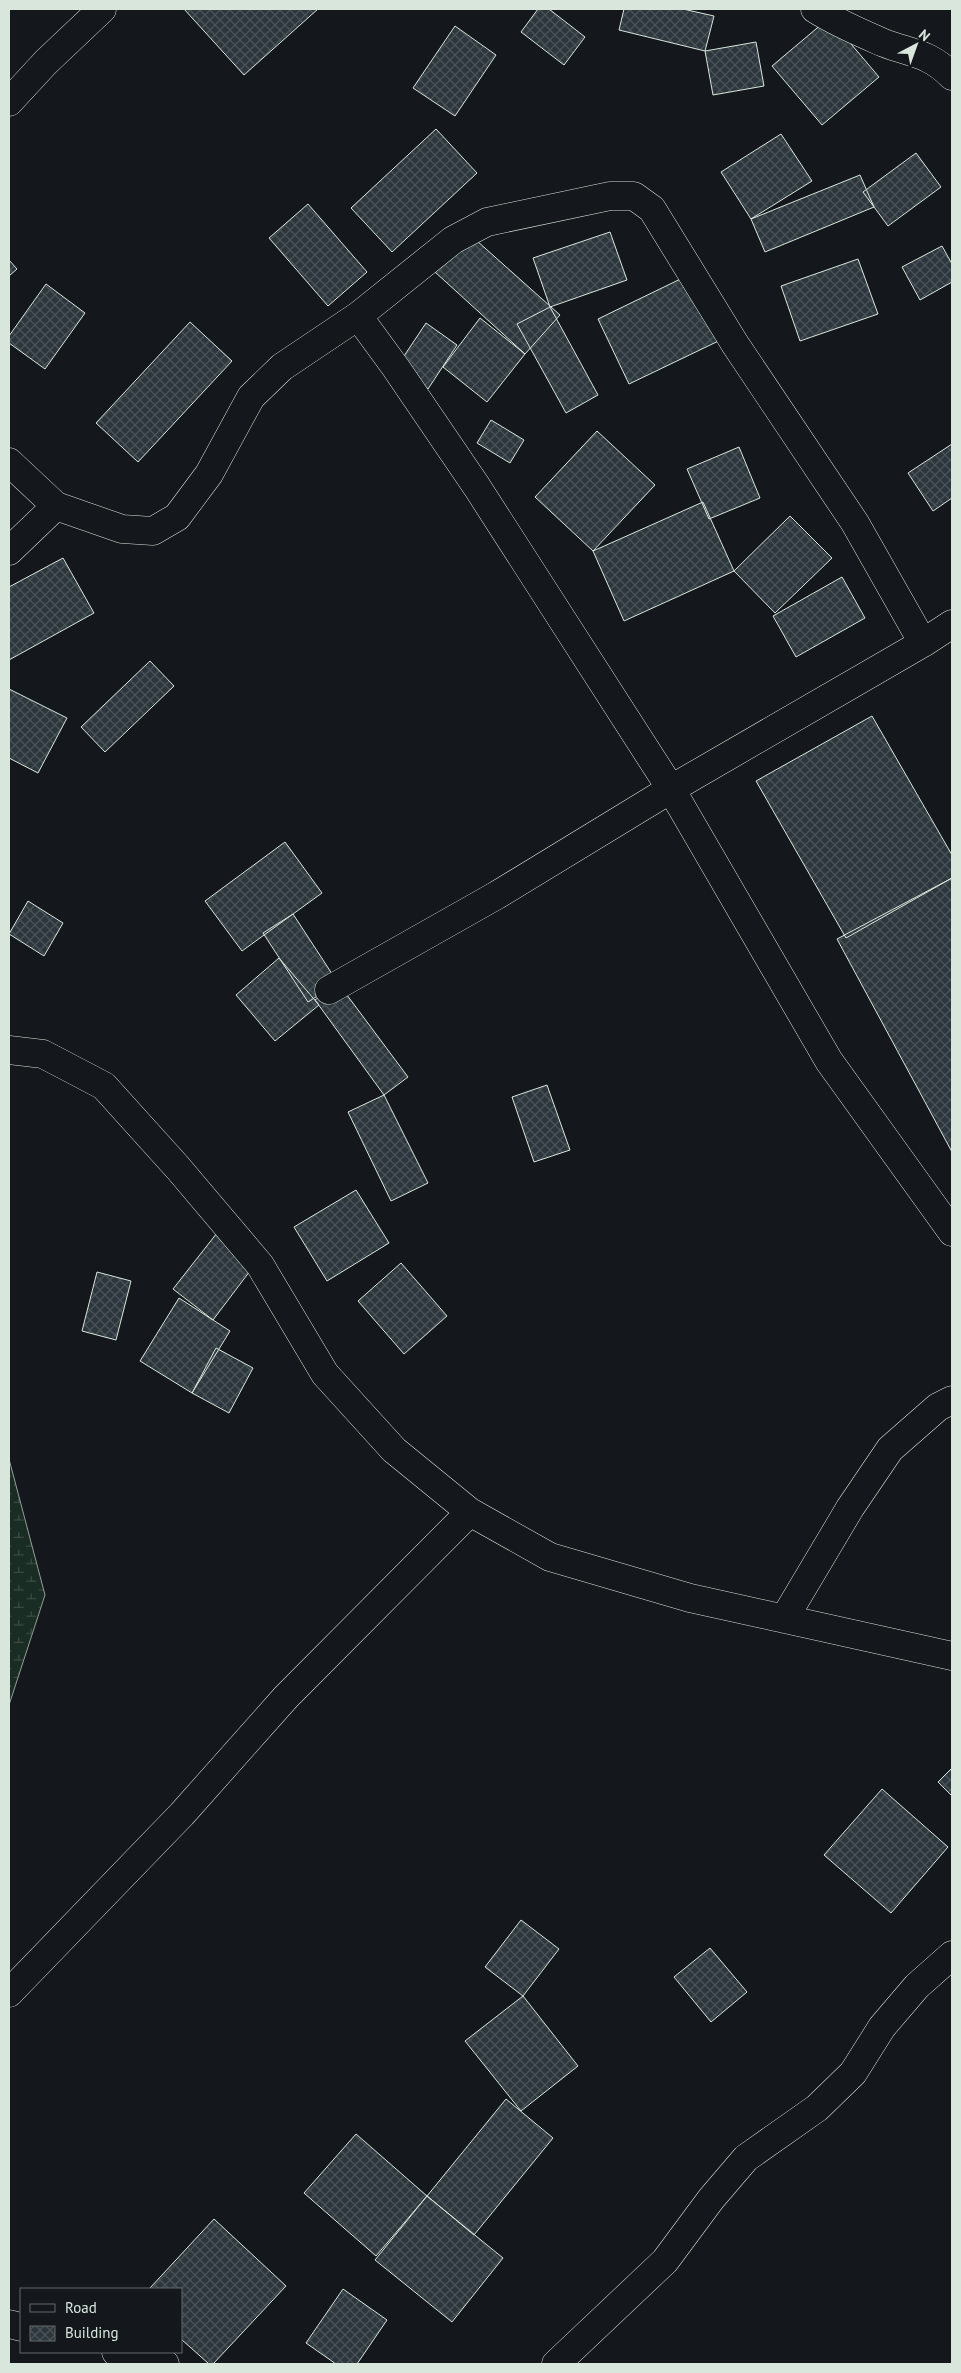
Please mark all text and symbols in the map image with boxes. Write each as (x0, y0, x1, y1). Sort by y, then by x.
north arrow (891, 20, 941, 70)
text: N (915, 25, 934, 45)
legend (20, 2288, 182, 2353)
text: Road (65, 2298, 97, 2317)
text: Building (65, 2323, 119, 2342)

